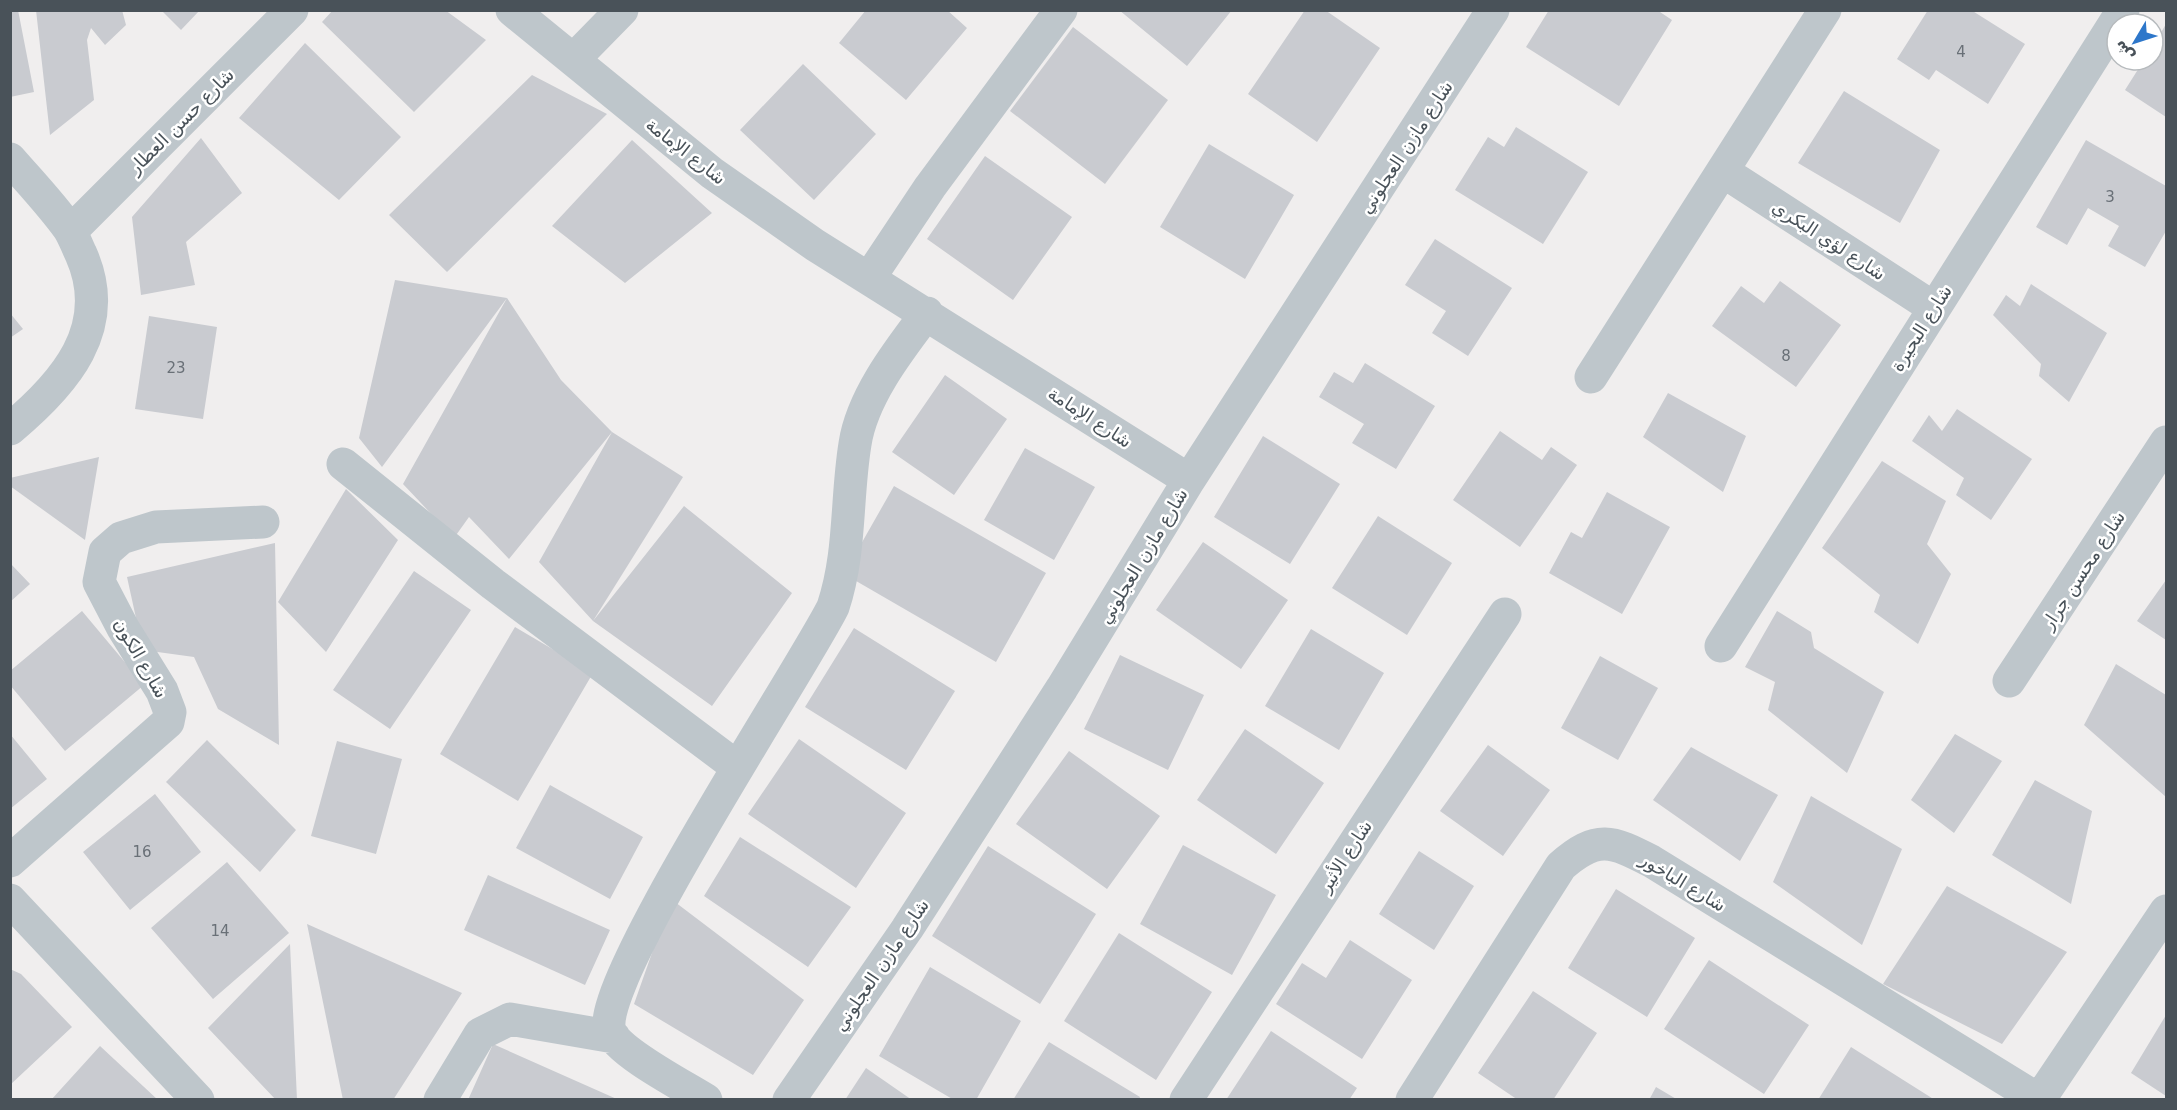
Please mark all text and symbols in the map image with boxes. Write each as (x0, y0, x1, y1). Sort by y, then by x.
north arrow (2105, 12, 2165, 72)
text: ش (2109, 37, 2138, 66)
house number: 4 (1956, 43, 1966, 61)
street label: شارع حسن العطار (123, 64, 239, 179)
street label: شارع مازن العجلوني (1355, 76, 1458, 218)
street label: شارع الإمامة (641, 113, 730, 189)
house number: 3 (2105, 188, 2115, 206)
street label: شارع لؤي البكري (1768, 196, 1889, 285)
street label: شارع البحيرة (1886, 281, 1957, 376)
house number: 8 (1781, 347, 1791, 365)
house number: 23 (166, 359, 186, 377)
street label: شارع الإمامة (1044, 382, 1136, 453)
street label: شارع مازن العجلوني (1094, 484, 1193, 628)
street label: شارع محسن جرار (2036, 507, 2130, 635)
street label: شارع الكون (109, 614, 172, 702)
street label: شارع الأثير (1313, 816, 1377, 897)
house number: 16 (132, 843, 152, 861)
street label: شارع الباخور (1635, 848, 1730, 917)
street label: شارع مازن العجلوني (829, 895, 934, 1035)
house number: 14 (210, 922, 230, 940)

